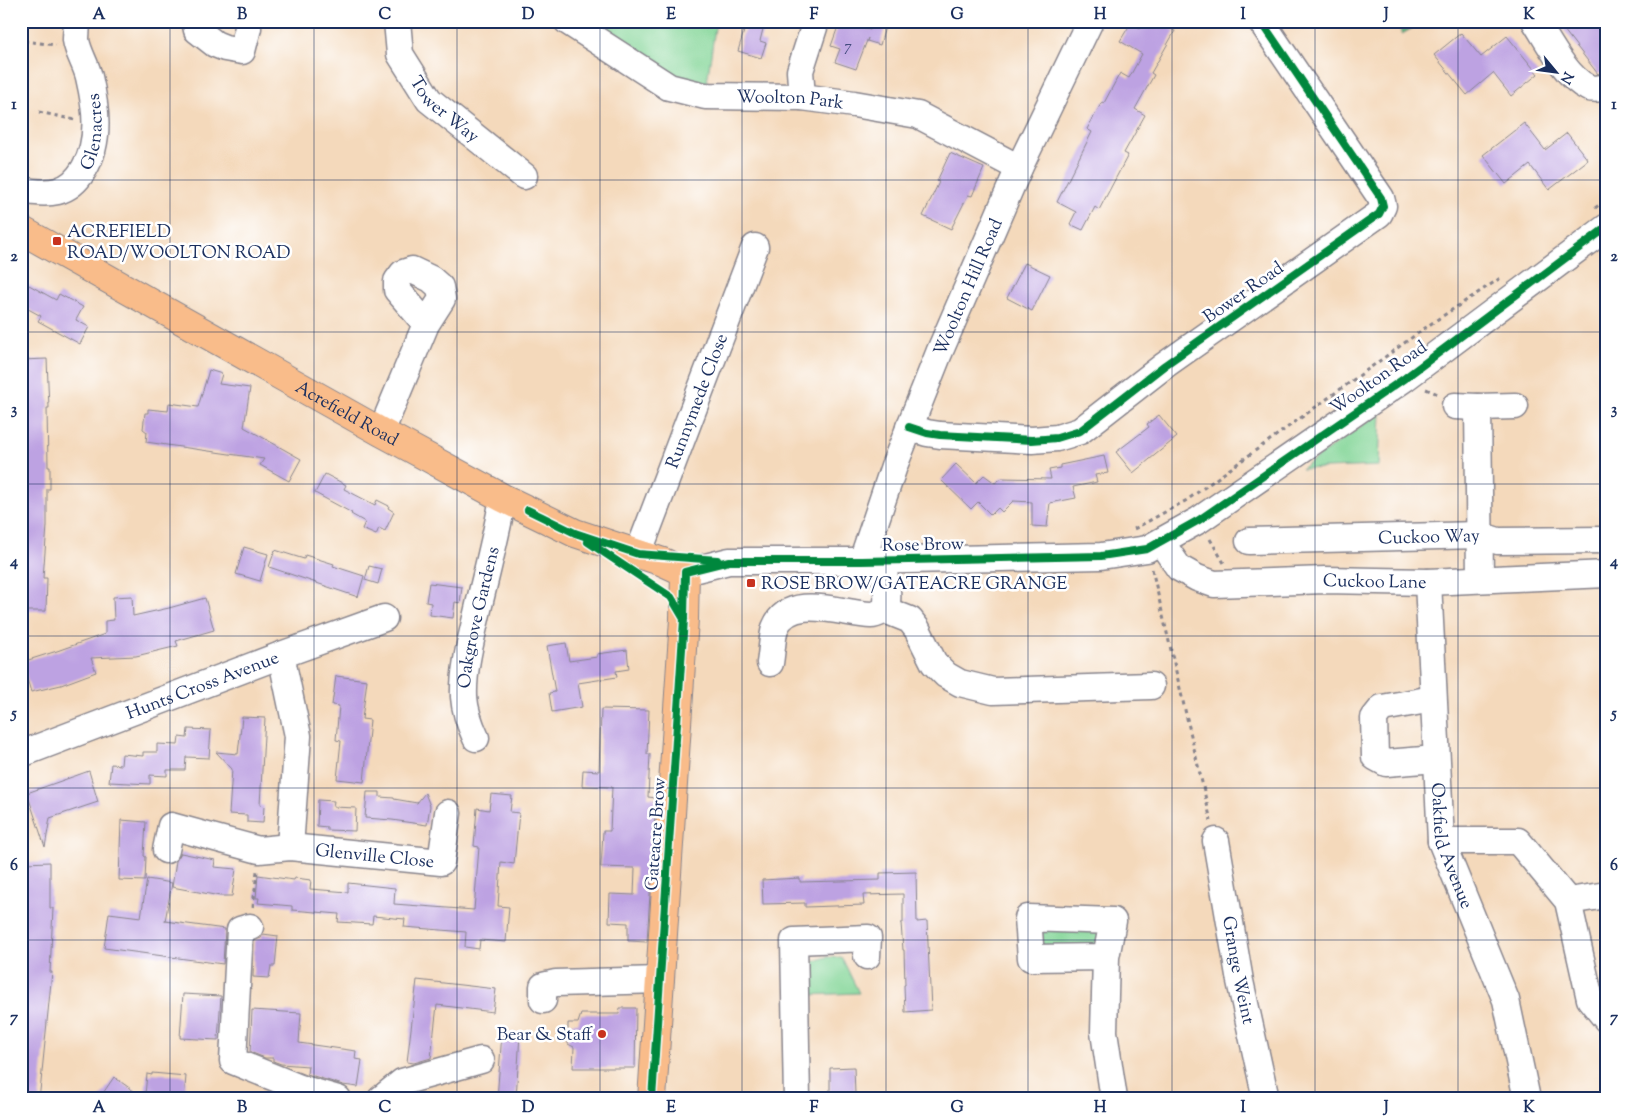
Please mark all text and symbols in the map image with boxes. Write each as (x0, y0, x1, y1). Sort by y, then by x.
text: A (93, 4, 106, 27)
text: B (237, 4, 247, 27)
text: C (379, 4, 392, 27)
text: D (522, 4, 535, 27)
text: E (666, 4, 676, 27)
text: F (810, 4, 819, 27)
text: G (950, 4, 964, 27)
text: H (1094, 4, 1107, 27)
text: I (1240, 4, 1246, 27)
text: J (1382, 4, 1389, 27)
text: K (1523, 4, 1535, 27)
house number: 7 (844, 37, 852, 58)
north arrow (1530, 48, 1580, 98)
text: N (1554, 68, 1577, 87)
street label: Tower Way (402, 72, 484, 150)
street label: Woolton Park (736, 85, 845, 118)
street label: Glenacres (75, 91, 111, 175)
text: 1 (11, 94, 17, 117)
text: 1 (1611, 94, 1617, 117)
street label: Woolton Hill Road (928, 215, 1011, 360)
place label: ACREFIELD ROAD/WOOLTON ROAD (67, 220, 291, 267)
marker: ACREFIELD ROAD/WOOLTON ROAD (51, 235, 63, 247)
text: 2 (10, 246, 18, 269)
text: 2 (1610, 246, 1618, 269)
street label: Bower Road (1199, 256, 1290, 331)
street label: Runnymede Close (661, 330, 736, 473)
street label: Woolton Road (1325, 335, 1433, 422)
street label: Acrefield Road (290, 375, 402, 454)
text: 3 (11, 399, 18, 422)
text: 3 (1611, 399, 1618, 422)
street label: Cuckoo Way (1378, 524, 1480, 553)
street label: Rose Brow (882, 532, 965, 560)
street label: Oakgrove Gardens (453, 544, 508, 689)
text: 4 (9, 551, 18, 574)
text: 4 (1609, 551, 1618, 574)
street label: Cuckoo Lane (1323, 569, 1427, 597)
place label: ROSE BROW/GATEACRE GRANGE (761, 572, 1068, 598)
marker: ROSE BROW/GATEACRE GRANGE (745, 577, 757, 589)
street label: Hunts Cross Avenue (123, 646, 283, 728)
text: 5 (9, 703, 17, 726)
text: 5 (1609, 703, 1617, 726)
street label: Gateacre Brow (640, 776, 674, 892)
street label: Oakfield Avenue (1423, 782, 1478, 913)
street label: Glenville Close (314, 839, 435, 876)
text: 6 (10, 855, 18, 878)
text: 6 (1610, 855, 1618, 878)
street label: Grange Weint (1214, 914, 1260, 1027)
text: 7 (10, 1007, 19, 1030)
text: 7 (1610, 1007, 1619, 1030)
place label: Bear & Staff (497, 1023, 593, 1049)
marker: Bear & Staff (596, 1028, 608, 1040)
text: A (93, 1097, 106, 1120)
text: B (237, 1097, 247, 1120)
text: C (379, 1097, 392, 1120)
text: D (522, 1097, 535, 1120)
text: E (666, 1097, 676, 1120)
text: F (810, 1097, 819, 1120)
text: G (950, 1097, 964, 1120)
text: H (1094, 1097, 1107, 1120)
text: I (1240, 1097, 1246, 1120)
text: J (1382, 1097, 1389, 1120)
text: K (1523, 1097, 1535, 1120)

